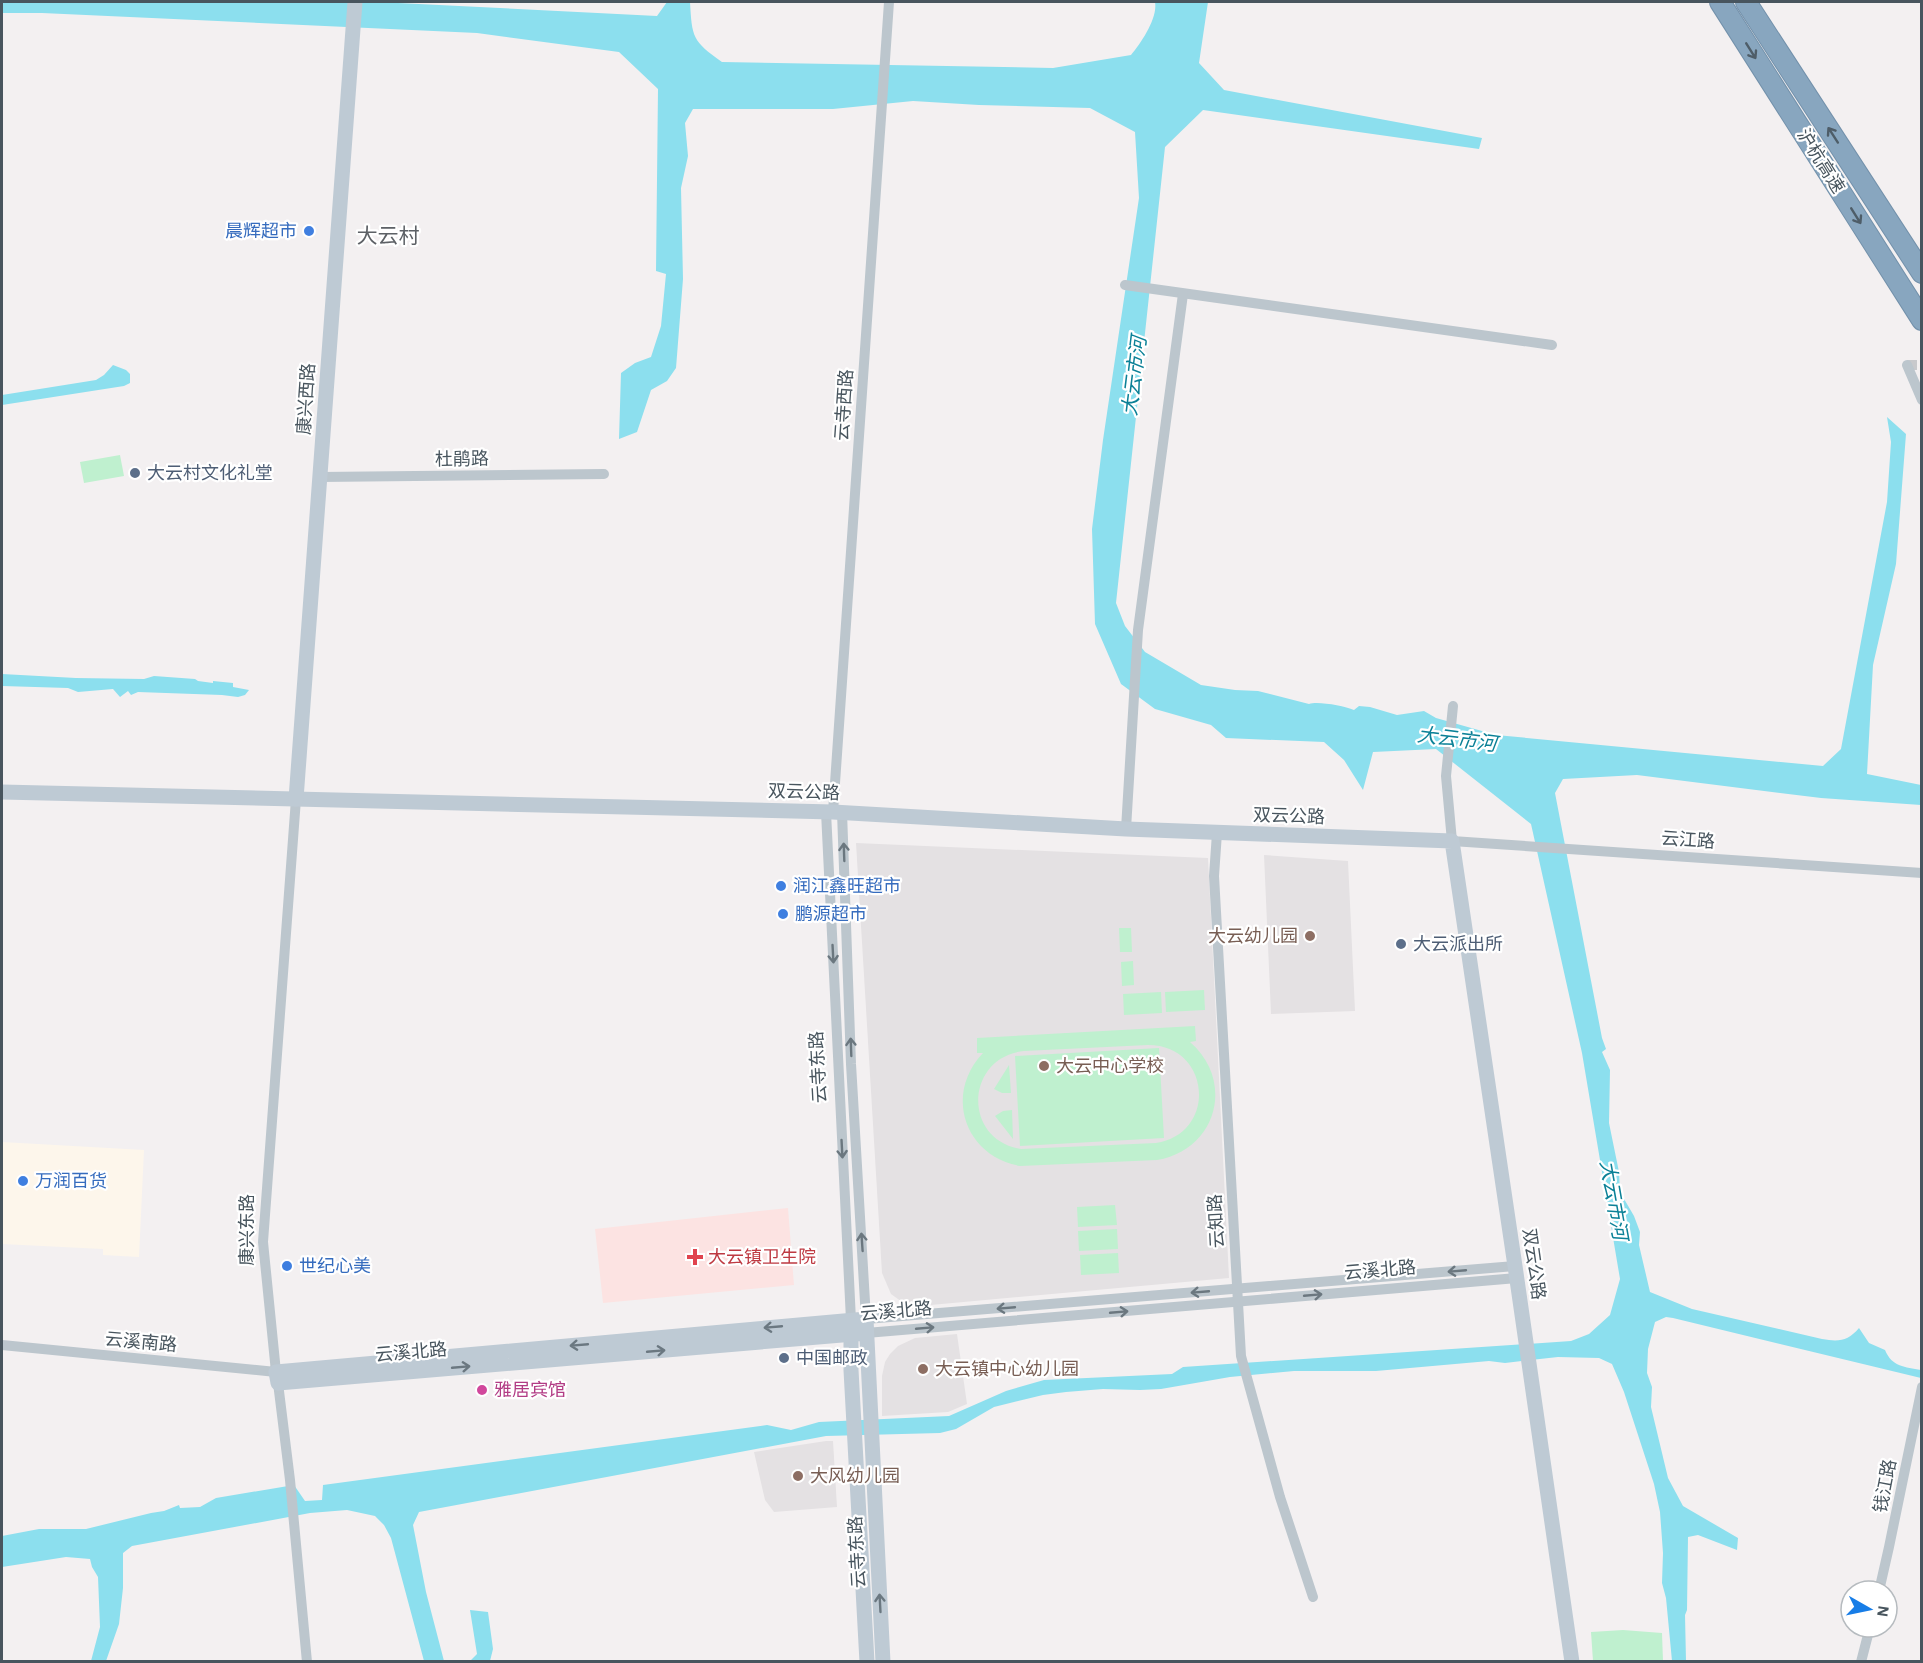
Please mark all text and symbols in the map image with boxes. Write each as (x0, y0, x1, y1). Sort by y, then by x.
one-way arrow (1746, 42, 1758, 59)
street label: 沪杭高速 (1793, 125, 1849, 197)
one-way arrow (1826, 127, 1839, 144)
one-way arrow (1850, 207, 1862, 224)
place label: 晨辉超市 (225, 221, 297, 241)
marker: 晨辉超市 (302, 224, 316, 238)
district label: 大云村 (357, 225, 420, 247)
water label: 大云市河 (1119, 331, 1150, 417)
street label: 康兴西路 (294, 362, 318, 436)
street label: 云寺西路 (832, 368, 856, 442)
street label: 杜鹃路 (435, 449, 489, 469)
place label: 大云村文化礼堂 (147, 463, 273, 483)
marker: 大云村文化礼堂 (128, 466, 142, 480)
water label: 大云市河 (1416, 724, 1502, 755)
street label: 双云公路 (768, 781, 840, 803)
street label: 双云公路 (1253, 805, 1325, 827)
street label: 云江路 (1660, 828, 1716, 852)
one-way arrow (838, 843, 849, 863)
place label: 润江鑫旺超市 (793, 876, 901, 896)
marker: 润江鑫旺超市 (774, 879, 788, 893)
place label: 鹏源超市 (795, 904, 867, 924)
marker: 鹏源超市 (776, 907, 790, 921)
place label: 大云幼儿园 (1208, 926, 1298, 946)
marker: 大云幼儿园 (1303, 929, 1317, 943)
place label: 大云派出所 (1413, 934, 1503, 954)
marker: 大云派出所 (1394, 937, 1408, 951)
one-way arrow (827, 943, 838, 963)
street label: 云寺东路 (806, 1031, 830, 1103)
one-way arrow (845, 1038, 856, 1058)
place label: 大云中心学校 (1056, 1056, 1164, 1076)
marker: 大云中心学校 (1037, 1059, 1051, 1073)
one-way arrow (837, 1138, 848, 1158)
water label: 大云市河 (1596, 1159, 1631, 1245)
place label: 万润百货 (35, 1171, 107, 1191)
marker: 万润百货 (16, 1174, 30, 1188)
street label: 康兴东路 (237, 1194, 257, 1266)
street label: 云知路 (1205, 1194, 1227, 1248)
street label: 双云公路 (1519, 1227, 1549, 1301)
one-way arrow (856, 1232, 867, 1252)
place label: 大云镇卫生院 (708, 1247, 816, 1267)
marker: 大云镇卫生院 (686, 1248, 704, 1266)
place label: 世纪心美 (299, 1256, 371, 1276)
street label: 云溪北路 (1343, 1257, 1417, 1283)
marker: 世纪心美 (280, 1259, 294, 1273)
one-way arrow (1448, 1266, 1468, 1277)
one-way arrow (1190, 1287, 1210, 1298)
one-way arrow (1303, 1289, 1323, 1300)
street label: 云溪北路 (859, 1298, 933, 1324)
one-way arrow (996, 1303, 1016, 1314)
one-way arrow (1108, 1306, 1128, 1317)
one-way arrow (764, 1322, 784, 1333)
one-way arrow (914, 1322, 934, 1333)
street label: 云溪南路 (104, 1329, 178, 1355)
street label: 云溪北路 (374, 1339, 448, 1365)
one-way arrow (570, 1340, 590, 1351)
one-way arrow (645, 1345, 665, 1356)
place label: 中国邮政 (796, 1348, 868, 1368)
marker: 中国邮政 (777, 1351, 791, 1365)
place label: 大云镇中心幼儿园 (935, 1359, 1079, 1379)
one-way arrow (451, 1362, 471, 1373)
marker: 大云镇中心幼儿园 (916, 1362, 930, 1376)
place label: 雅居宾馆 (494, 1380, 566, 1400)
marker: 雅居宾馆 (475, 1383, 489, 1397)
street label: 钱江路 (1870, 1458, 1900, 1514)
place label: 大风幼儿园 (810, 1466, 900, 1486)
marker: 大风幼儿园 (791, 1469, 805, 1483)
street label: 云寺东路 (845, 1516, 869, 1588)
north arrow (1839, 1579, 1899, 1639)
one-way arrow (874, 1594, 885, 1614)
text: N (1874, 1604, 1892, 1618)

